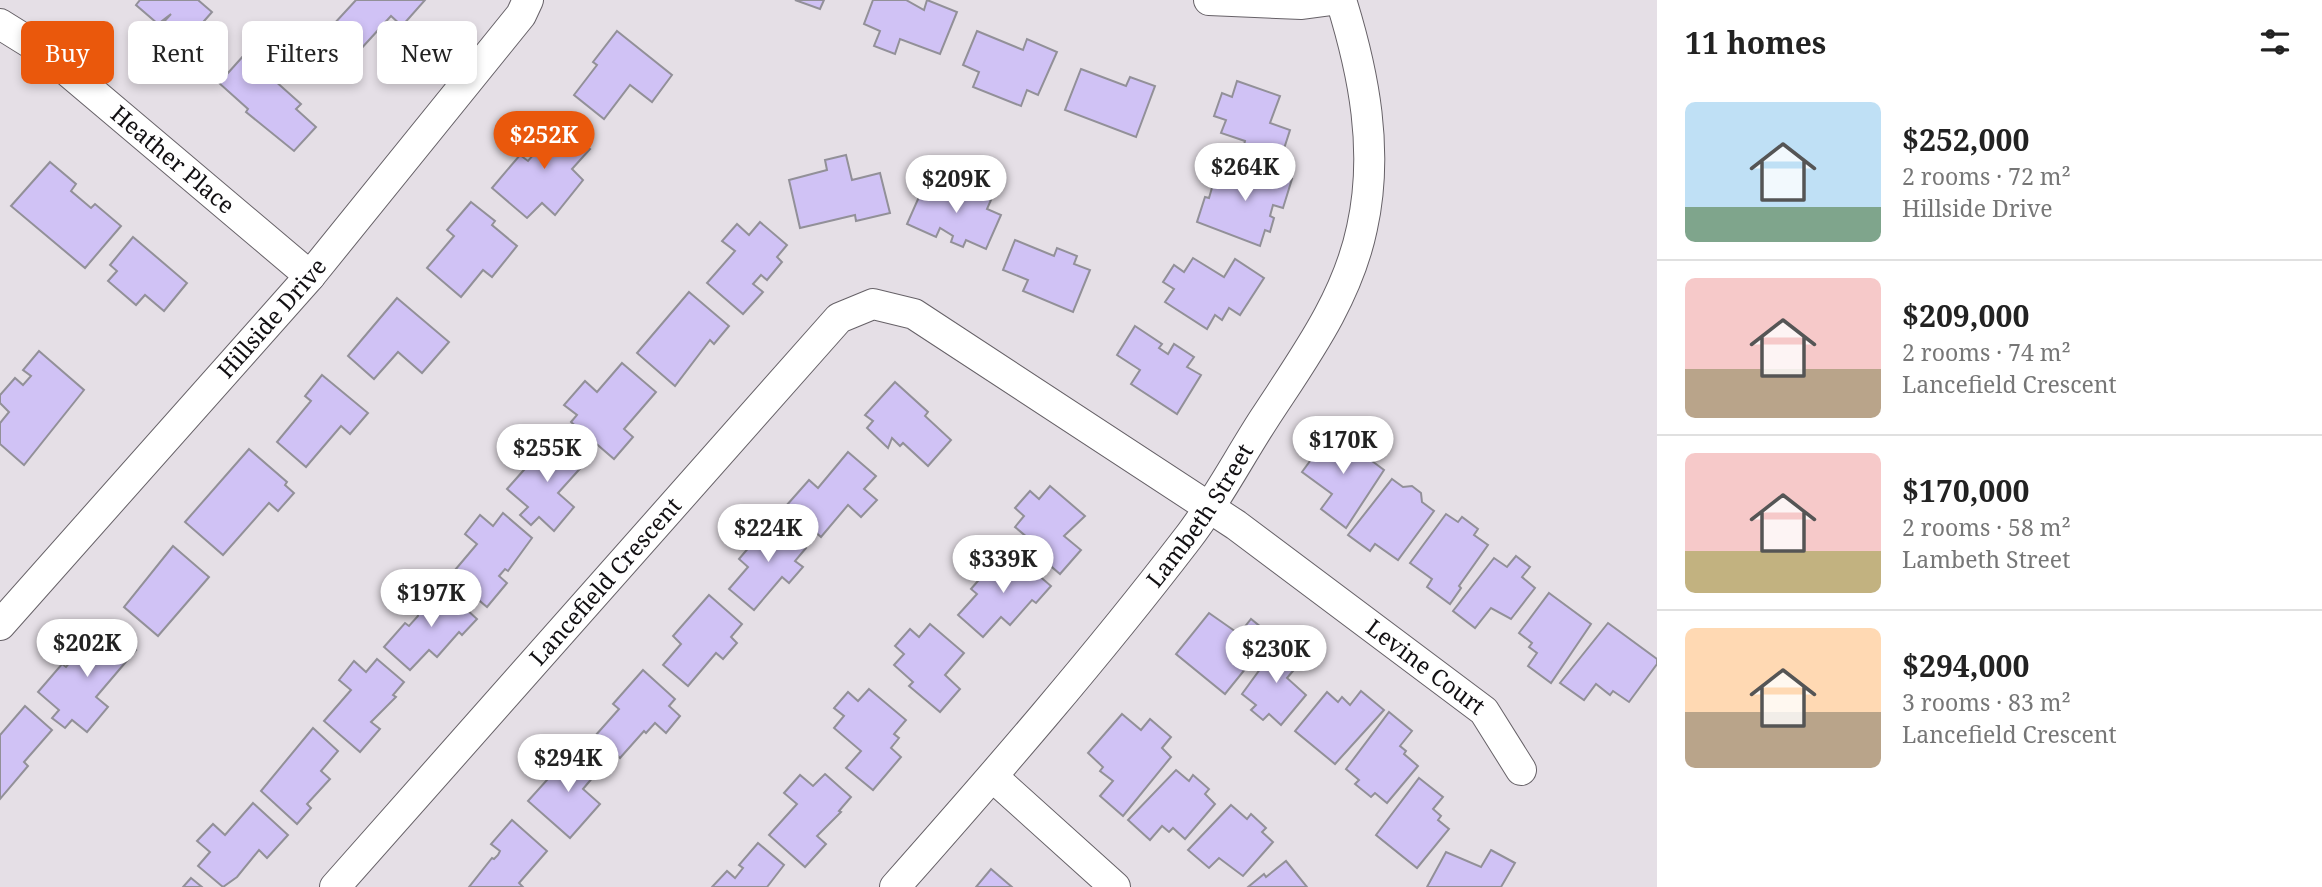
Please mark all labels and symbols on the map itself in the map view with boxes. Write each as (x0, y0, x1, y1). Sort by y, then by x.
street label: Heather Place (104, 97, 242, 221)
pin: $252K (495, 111, 593, 171)
pin: $264K (1196, 144, 1294, 203)
pin: $209K (907, 156, 1005, 215)
street label: Hillside Drive (210, 251, 333, 385)
pin: $170K (1294, 416, 1392, 476)
pin: $255K (498, 424, 596, 484)
street label: Lambeth Street (1138, 437, 1260, 594)
street label: Lancefield Crescent (522, 490, 688, 672)
pin: $224K (719, 504, 817, 564)
pin: $339K (954, 536, 1052, 595)
pin: $197K (382, 570, 480, 629)
street label: Levine Court (1360, 611, 1492, 722)
pin: $202K (38, 620, 136, 679)
pin: $230K (1227, 626, 1325, 685)
pin: $294K (519, 734, 617, 794)

